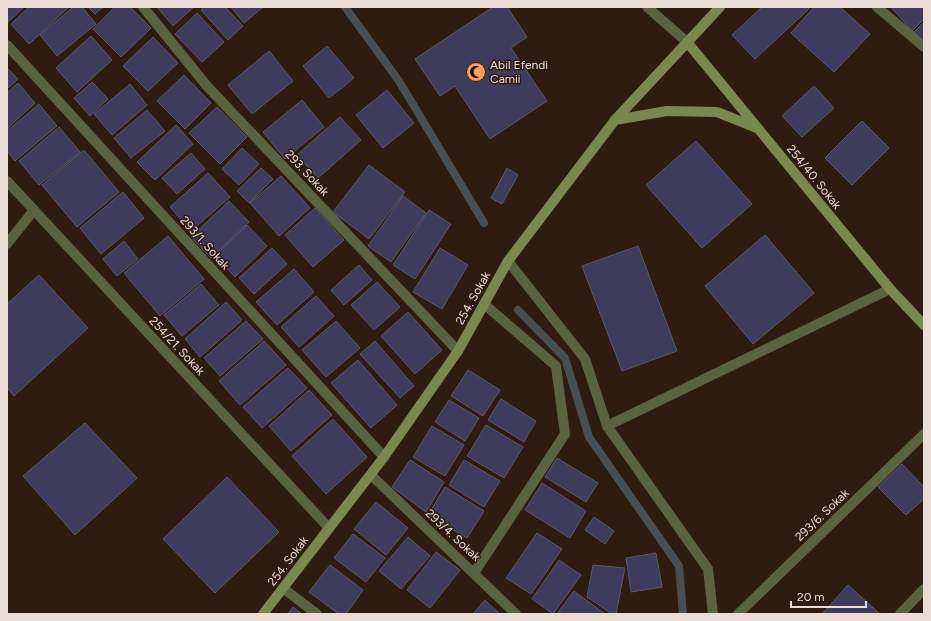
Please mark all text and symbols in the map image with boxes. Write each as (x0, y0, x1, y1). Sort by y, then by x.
place label: Abil Efendi Camii (490, 58, 548, 86)
mosque icon: Abil Efendi Camii (465, 61, 487, 83)
street label: 254/40. Sokak (784, 142, 844, 212)
street label: 293. Sokak (282, 147, 332, 199)
street label: 293/1. Sokak (177, 213, 233, 273)
street label: 254. Sokak (453, 269, 493, 327)
street label: 254/21. Sokak (146, 314, 208, 378)
street label: 293/6. Sokak (792, 486, 852, 544)
street label: 293/4. Sokak (423, 506, 483, 564)
street label: 254. Sokak (265, 533, 311, 589)
scale bar (791, 583, 866, 609)
text: 20 m (797, 590, 825, 604)

